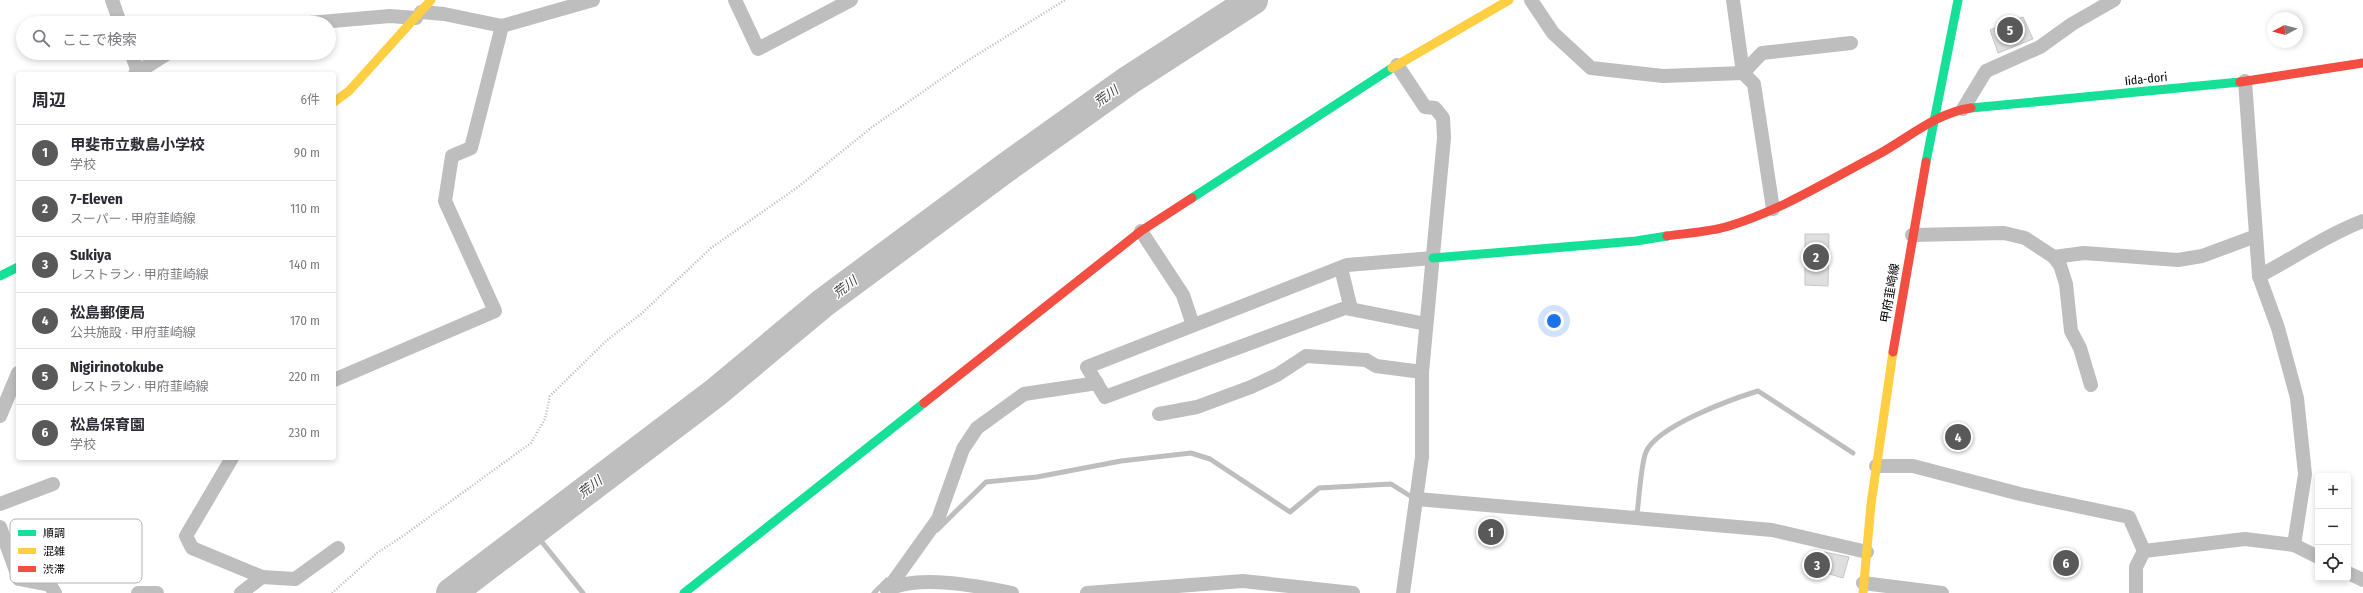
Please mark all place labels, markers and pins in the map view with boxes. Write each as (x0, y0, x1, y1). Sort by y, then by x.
pin: 5 (1997, 15, 2023, 45)
pin: 2 (1803, 242, 1829, 272)
pin: 4 (1945, 422, 1971, 452)
pin: 1 (1478, 517, 1504, 547)
pin: 6 (2053, 548, 2079, 578)
pin: 3 (1804, 550, 1830, 580)

